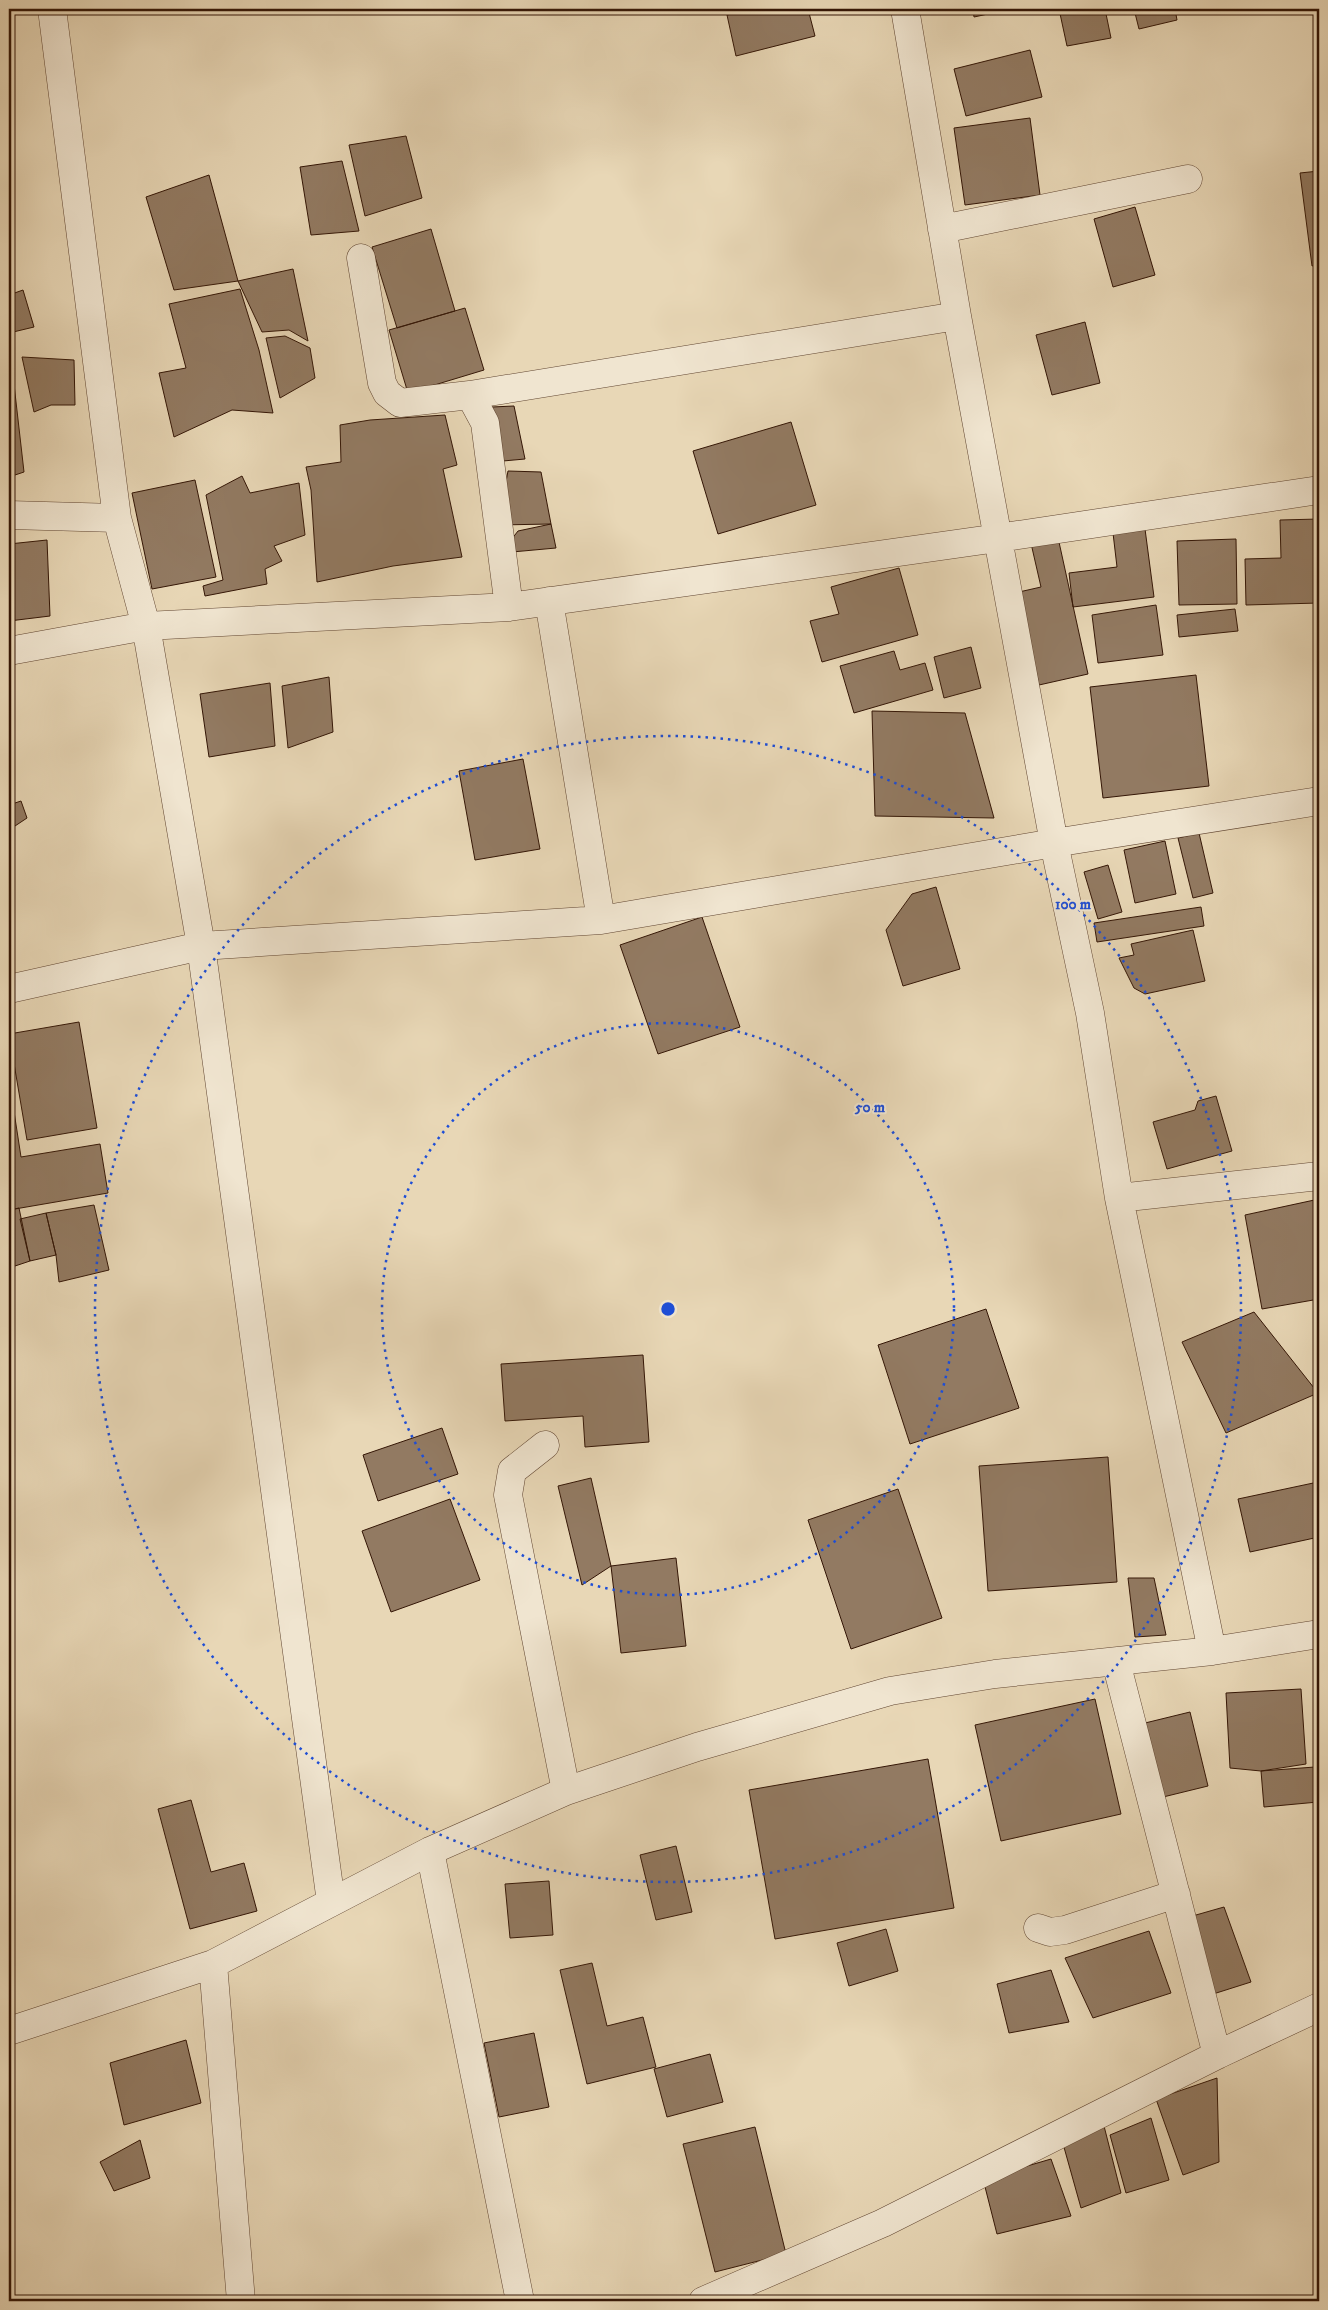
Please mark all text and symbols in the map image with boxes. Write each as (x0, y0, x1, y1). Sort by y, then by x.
text: 100 m (1055, 895, 1092, 914)
text: 50 m (854, 1098, 886, 1117)
centre of rings (659, 1300, 677, 1318)

